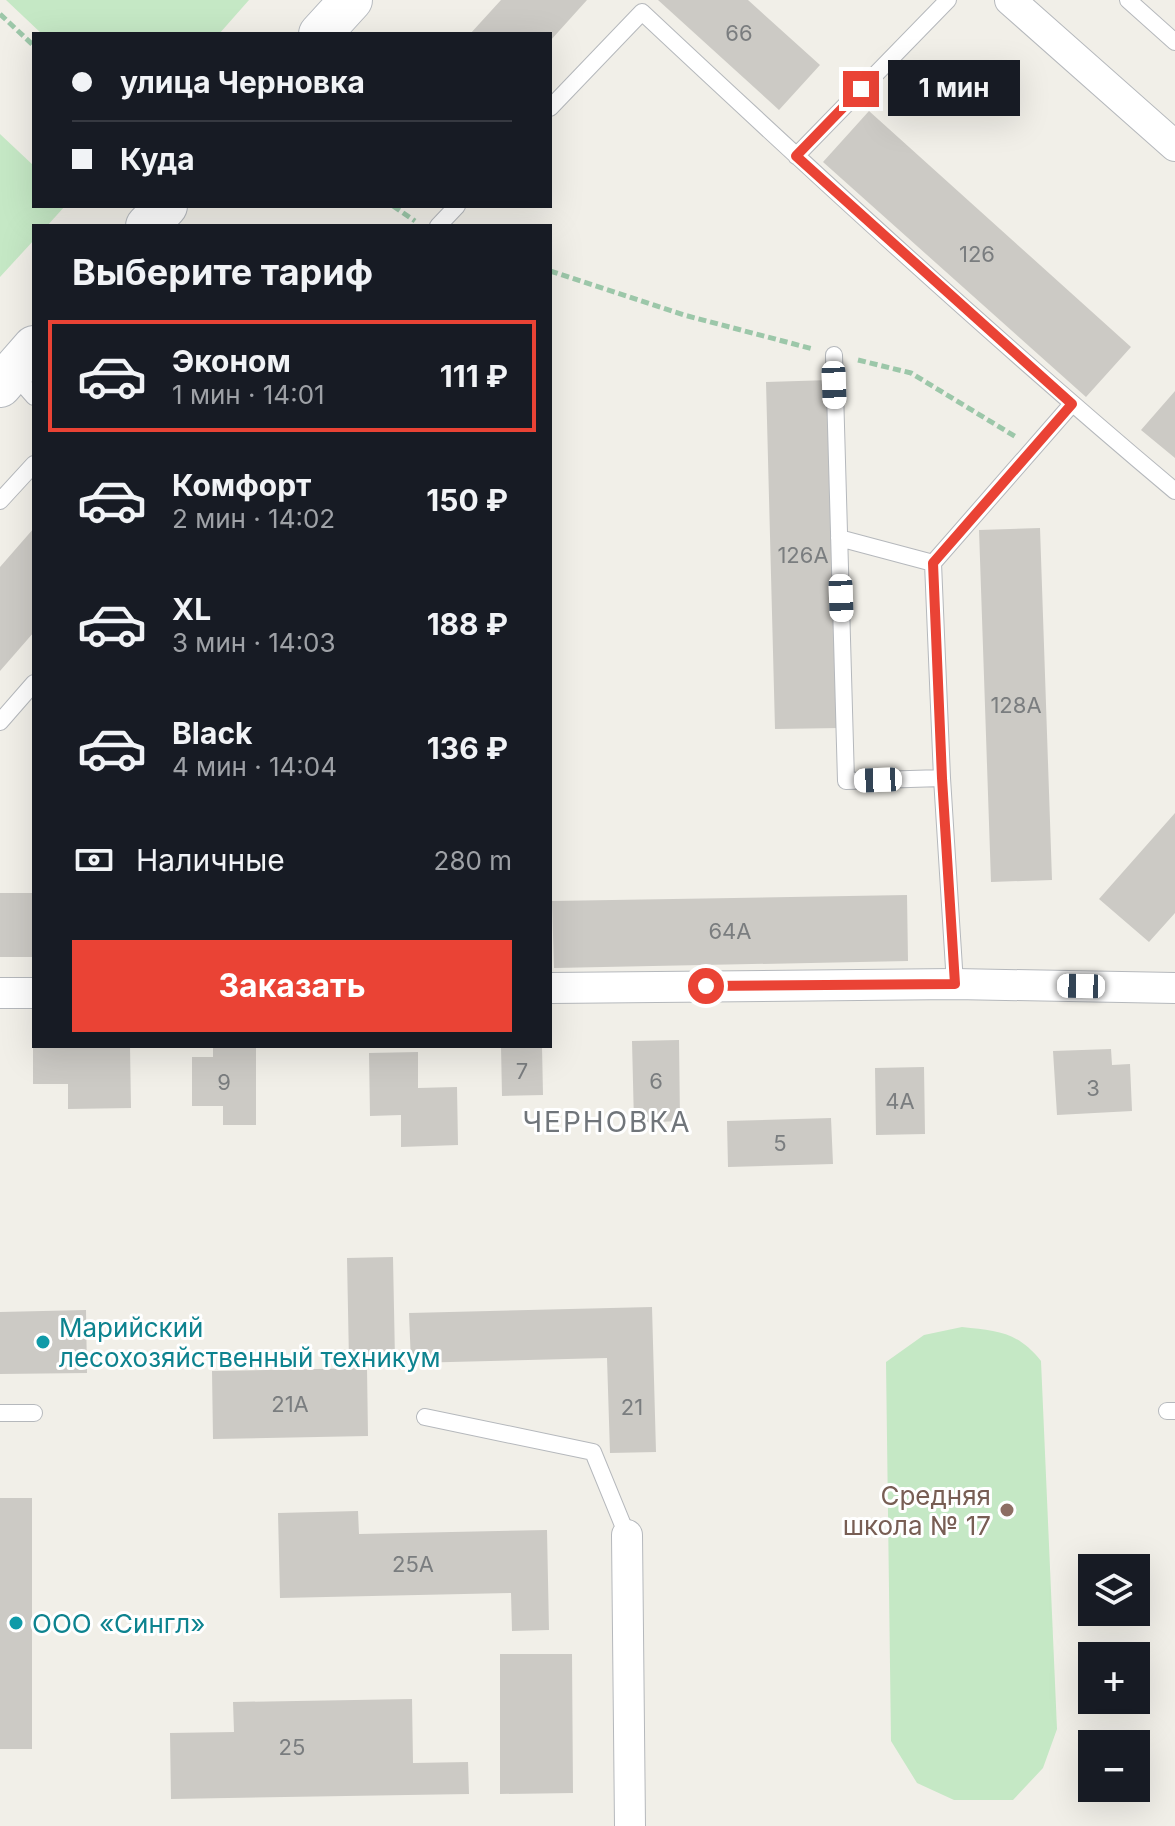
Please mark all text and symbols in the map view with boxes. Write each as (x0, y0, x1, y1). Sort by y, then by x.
house number: 66 (725, 20, 753, 46)
callout: 1 мин (889, 61, 1021, 117)
text: улица Черновка (120, 64, 365, 100)
route end (843, 71, 879, 107)
text: 1 мин (919, 72, 989, 103)
text: Куда (120, 141, 195, 177)
house number: 126 (959, 241, 995, 267)
text: Выберите тариф (72, 250, 373, 294)
icon: car (76, 340, 148, 412)
text: Эконом (172, 343, 291, 379)
text: 111 ₽ (440, 358, 508, 394)
car (821, 361, 847, 409)
text: 1 мин · 14:01 (172, 379, 325, 410)
icon: car (76, 464, 148, 536)
text: Комфорт (172, 467, 311, 503)
text: 150 ₽ (426, 482, 508, 518)
text: 2 мин · 14:02 (172, 503, 335, 534)
house number: 126А (777, 542, 829, 568)
car (828, 574, 854, 622)
icon: car (76, 588, 148, 660)
text: XL (172, 591, 211, 627)
text: 188 ₽ (427, 606, 508, 642)
text: 3 мин · 14:03 (172, 627, 336, 658)
house number: 128А (990, 692, 1042, 718)
icon: car (76, 712, 148, 784)
text: Black (172, 715, 252, 751)
text: 136 ₽ (427, 730, 508, 766)
text: 4 мин · 14:04 (172, 751, 337, 782)
car (854, 767, 902, 793)
icon: cash (72, 838, 116, 882)
text: Наличные (136, 842, 285, 878)
text: 280 m (434, 845, 512, 876)
house number: 64А (708, 918, 752, 944)
button: Заказать (72, 940, 512, 1032)
route start (688, 968, 724, 1004)
car (1057, 974, 1105, 998)
house number: 7 (516, 1058, 528, 1084)
house number: 6 (649, 1068, 663, 1094)
house number: 9 (217, 1069, 231, 1095)
house number: 3 (1086, 1075, 1100, 1101)
house number: 4А (885, 1088, 915, 1114)
district label: ЧЕРНОВКА (523, 1105, 692, 1139)
house number: 5 (773, 1130, 787, 1156)
place label: Марийский лесохозяйственный техникум (59, 1312, 441, 1373)
marker: Марийский лесохозяйственный техникум (34, 1333, 52, 1351)
house number: 21А (271, 1391, 309, 1417)
house number: 21 (621, 1394, 643, 1420)
place label: Средняя школа № 17 (843, 1480, 991, 1541)
marker: Средняя школа № 17 (998, 1501, 1016, 1519)
house number: 25А (392, 1551, 434, 1577)
map controls (1078, 1554, 1150, 1802)
button: layers (1078, 1554, 1150, 1626)
place label: ООО «Сингл» (32, 1608, 205, 1639)
marker: ООО «Сингл» (7, 1614, 25, 1632)
button: + (1078, 1642, 1150, 1714)
button: − (1078, 1730, 1150, 1802)
house number: 25 (279, 1734, 305, 1760)

